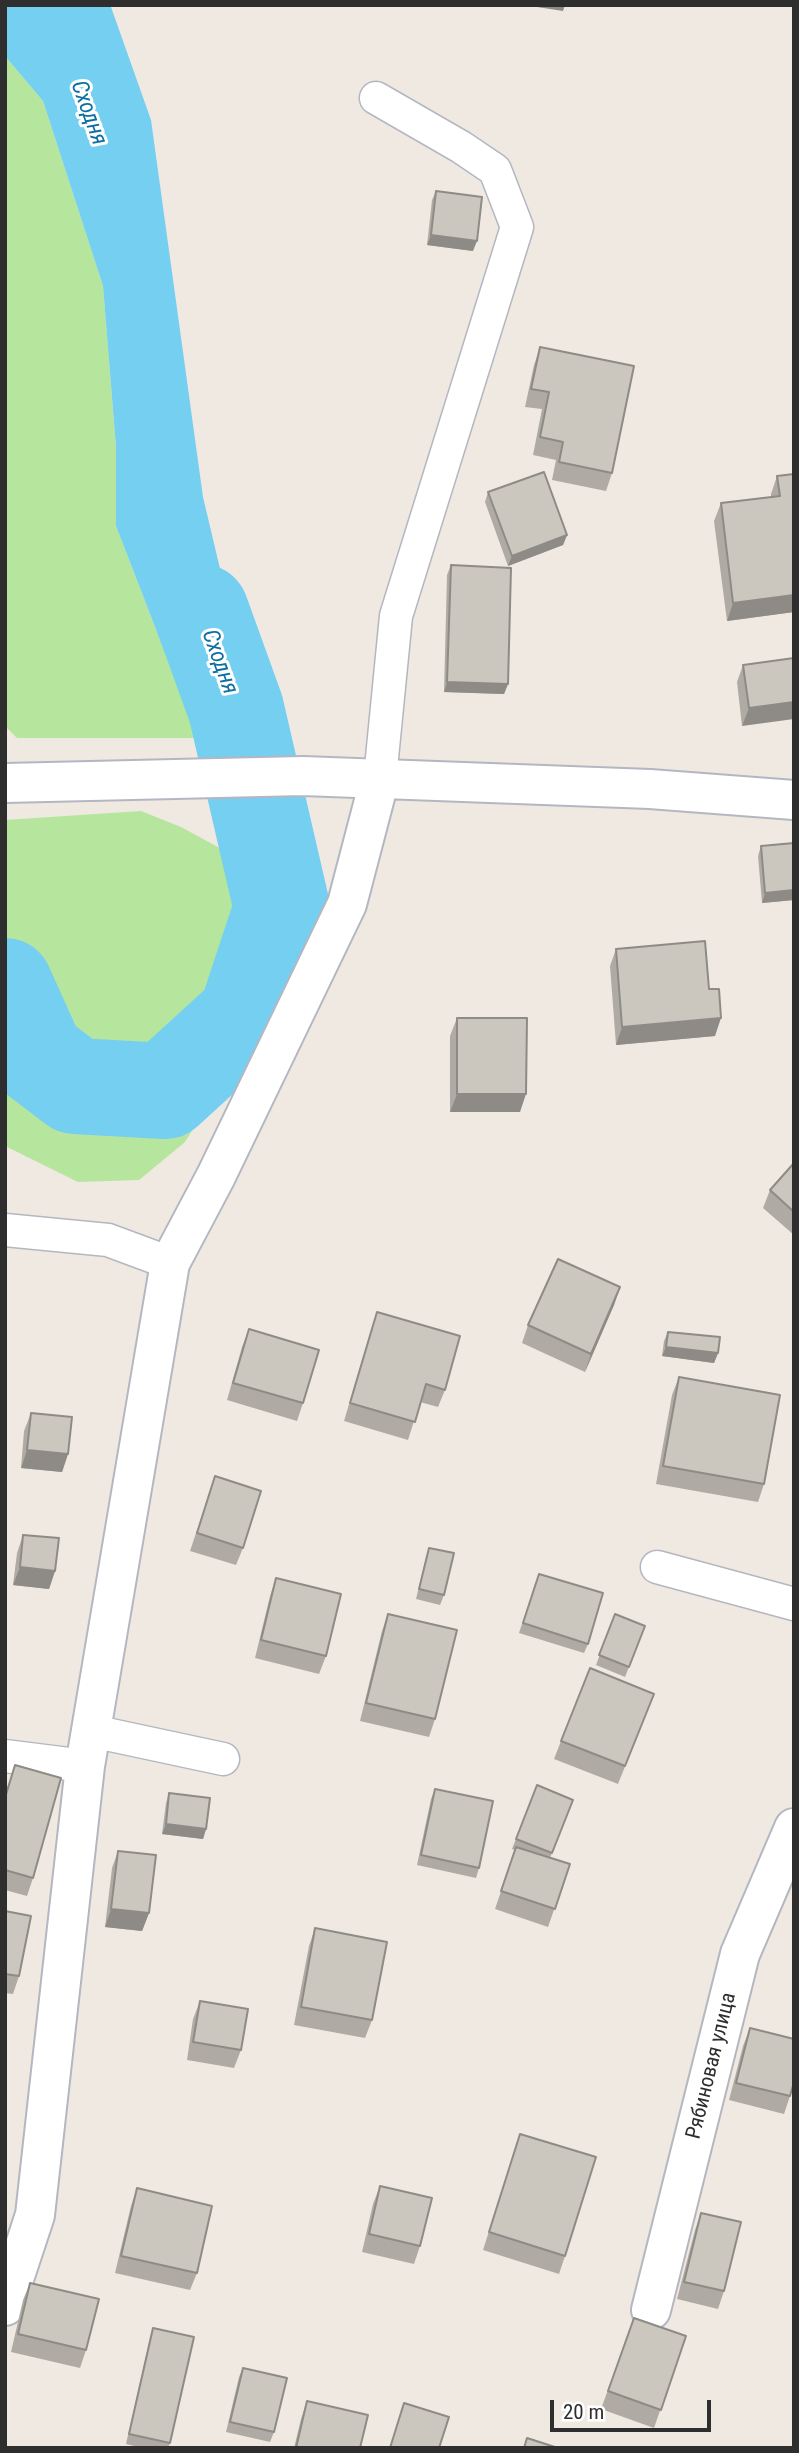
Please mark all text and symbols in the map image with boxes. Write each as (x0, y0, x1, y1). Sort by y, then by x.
water label: Сходня (64, 77, 112, 149)
water label: Сходня (195, 626, 243, 698)
street label: Рябиновая улица (682, 1990, 742, 2142)
scale bar (554, 2386, 715, 2430)
text: 20 m (563, 2400, 604, 2424)

